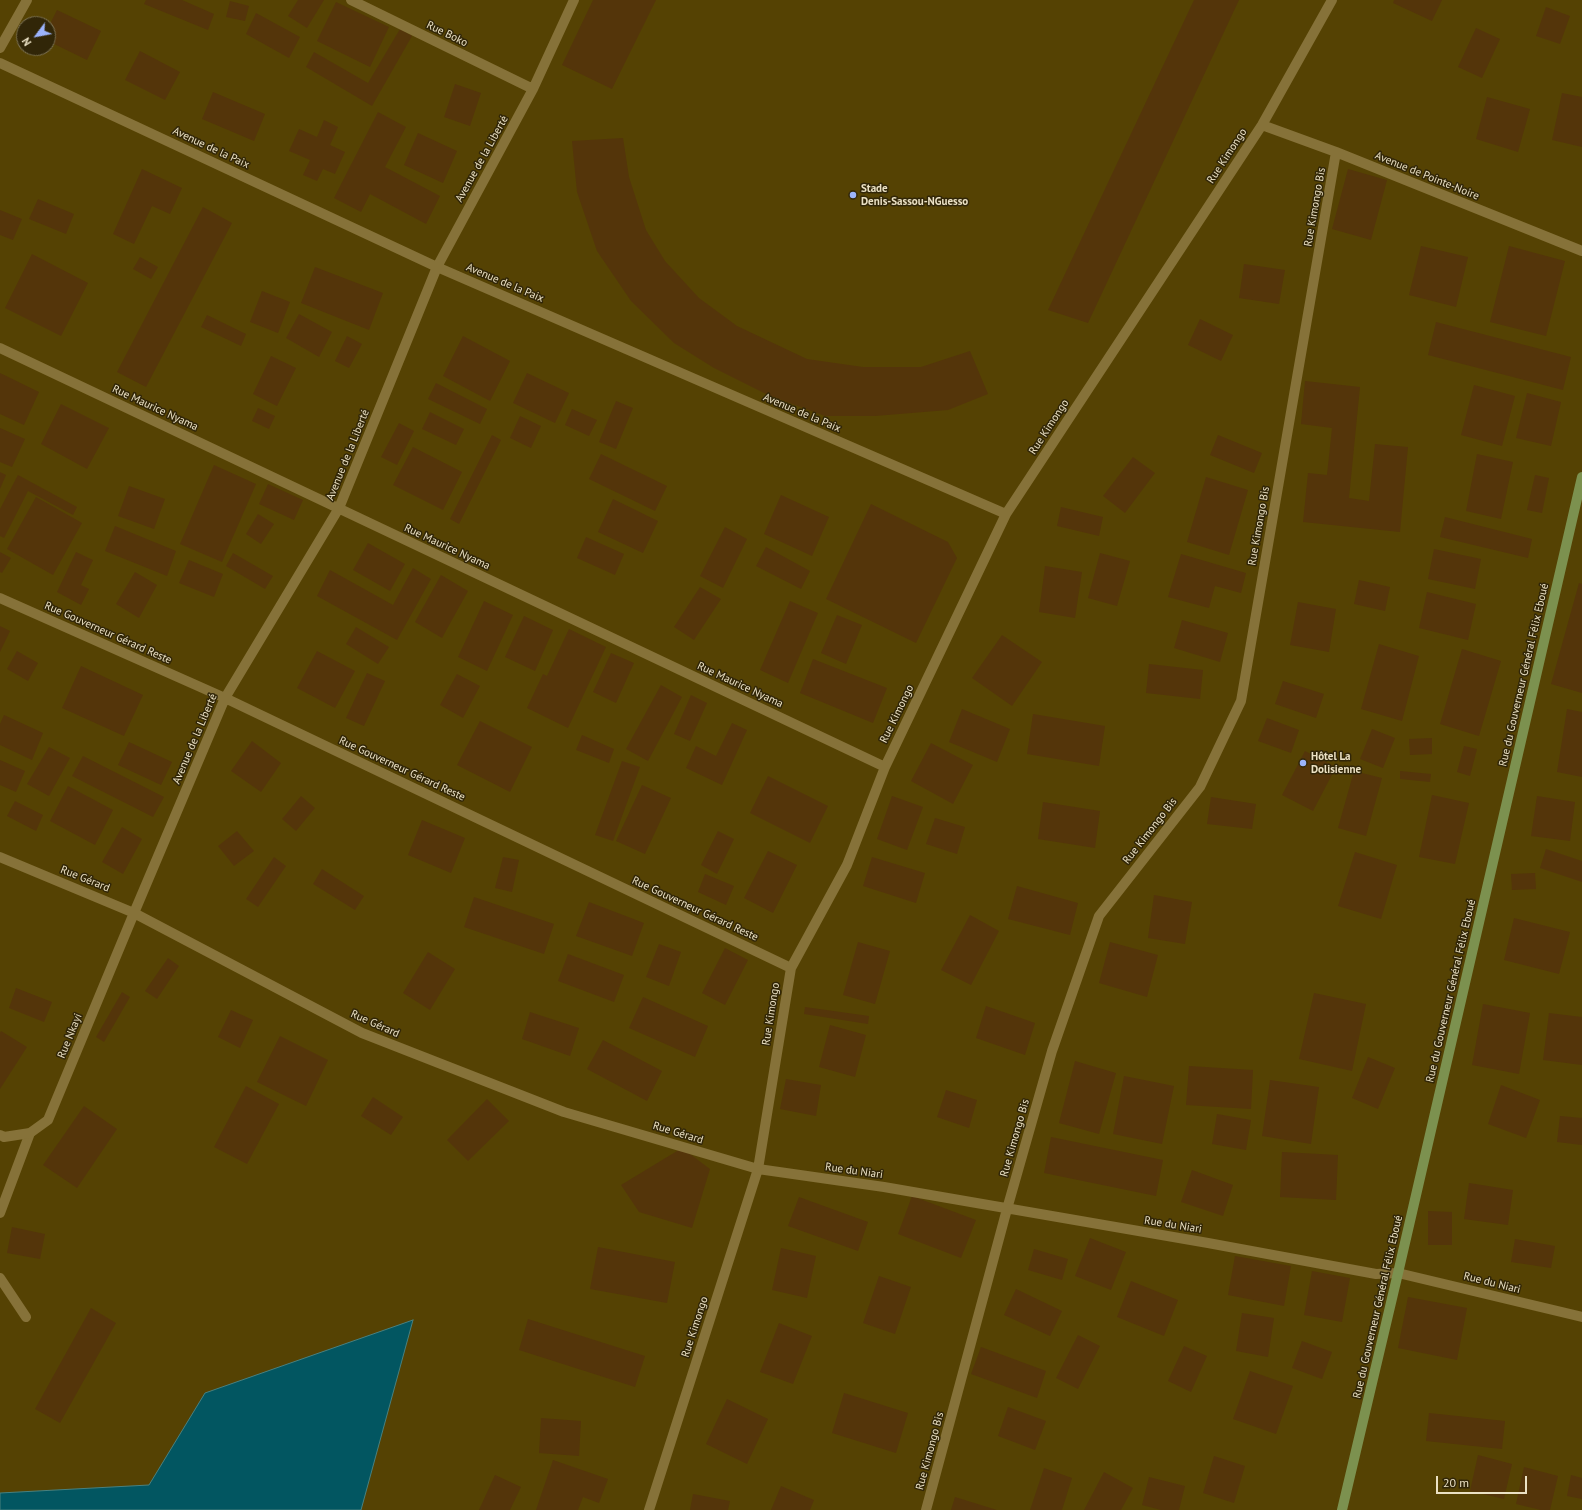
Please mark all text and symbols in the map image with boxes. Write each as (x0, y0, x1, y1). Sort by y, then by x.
north arrow (16, 16, 56, 56)
street label: Rue Boko (424, 18, 470, 50)
text: N (19, 35, 35, 49)
street label: Avenue de la Liberté (453, 113, 511, 205)
street label: Avenue de la Paix (171, 124, 251, 172)
street label: Rue Kimongo (1204, 126, 1250, 186)
street label: Avenue de Pointe-Noire (1373, 149, 1481, 203)
street label: Rue Kimongo Bis (1302, 166, 1328, 248)
place label: Stade Denis-Sassou-NGuesso (861, 182, 968, 208)
marker: Stade Denis-Sassou-NGuesso (848, 190, 858, 200)
street label: Avenue de la Paix (464, 261, 546, 305)
street label: Rue Maurice Nyama (110, 382, 200, 434)
street label: Avenue de la Paix (761, 391, 843, 435)
street label: Rue Kimongo (1026, 397, 1072, 457)
street label: Avenue de la Liberté (324, 408, 372, 502)
street label: Rue Kimongo Bis (1246, 485, 1272, 567)
street label: Rue Maurice Nyama (402, 521, 492, 573)
street label: Rue du Gouverneur Général Félix Eboué (1496, 582, 1552, 768)
street label: Rue Gouverneur Gérard Reste (42, 599, 174, 667)
street label: Rue Maurice Nyama (695, 659, 785, 711)
street label: Rue Kimongo (877, 683, 917, 745)
street label: Avenue de la Liberté (170, 692, 220, 786)
street label: Rue Gouverneur Gérard Reste (337, 734, 467, 804)
place label: Hôtel La Dolisienne (1311, 750, 1361, 776)
marker: Hôtel La Dolisienne (1298, 758, 1308, 768)
street label: Rue Kimongo Bis (1120, 795, 1180, 867)
street label: Rue Gérard (58, 863, 112, 895)
street label: Rue Gouverneur Gérard Reste (630, 874, 760, 944)
street label: Rue du Gouverneur Général Félix Eboué (1423, 898, 1479, 1084)
street label: Rue Kimongo (760, 982, 782, 1046)
street label: Rue Gérard (349, 1007, 401, 1041)
street label: Rue Nkayi (55, 1012, 85, 1060)
street label: Rue Kimongo Bis (998, 1098, 1032, 1178)
street label: Rue Gérard (651, 1119, 705, 1147)
street label: Rue du Niari (824, 1160, 884, 1182)
street label: Rue du Niari (1143, 1214, 1203, 1236)
street label: Rue du Gouverneur Général Félix Eboué (1350, 1214, 1406, 1400)
street label: Rue du Niari (1462, 1270, 1522, 1296)
street label: Rue Kimongo (679, 1295, 711, 1359)
street label: Rue Kimongo Bis (913, 1411, 947, 1491)
scale bar (1438, 1468, 1529, 1494)
text: 20 m (1443, 1475, 1469, 1490)

